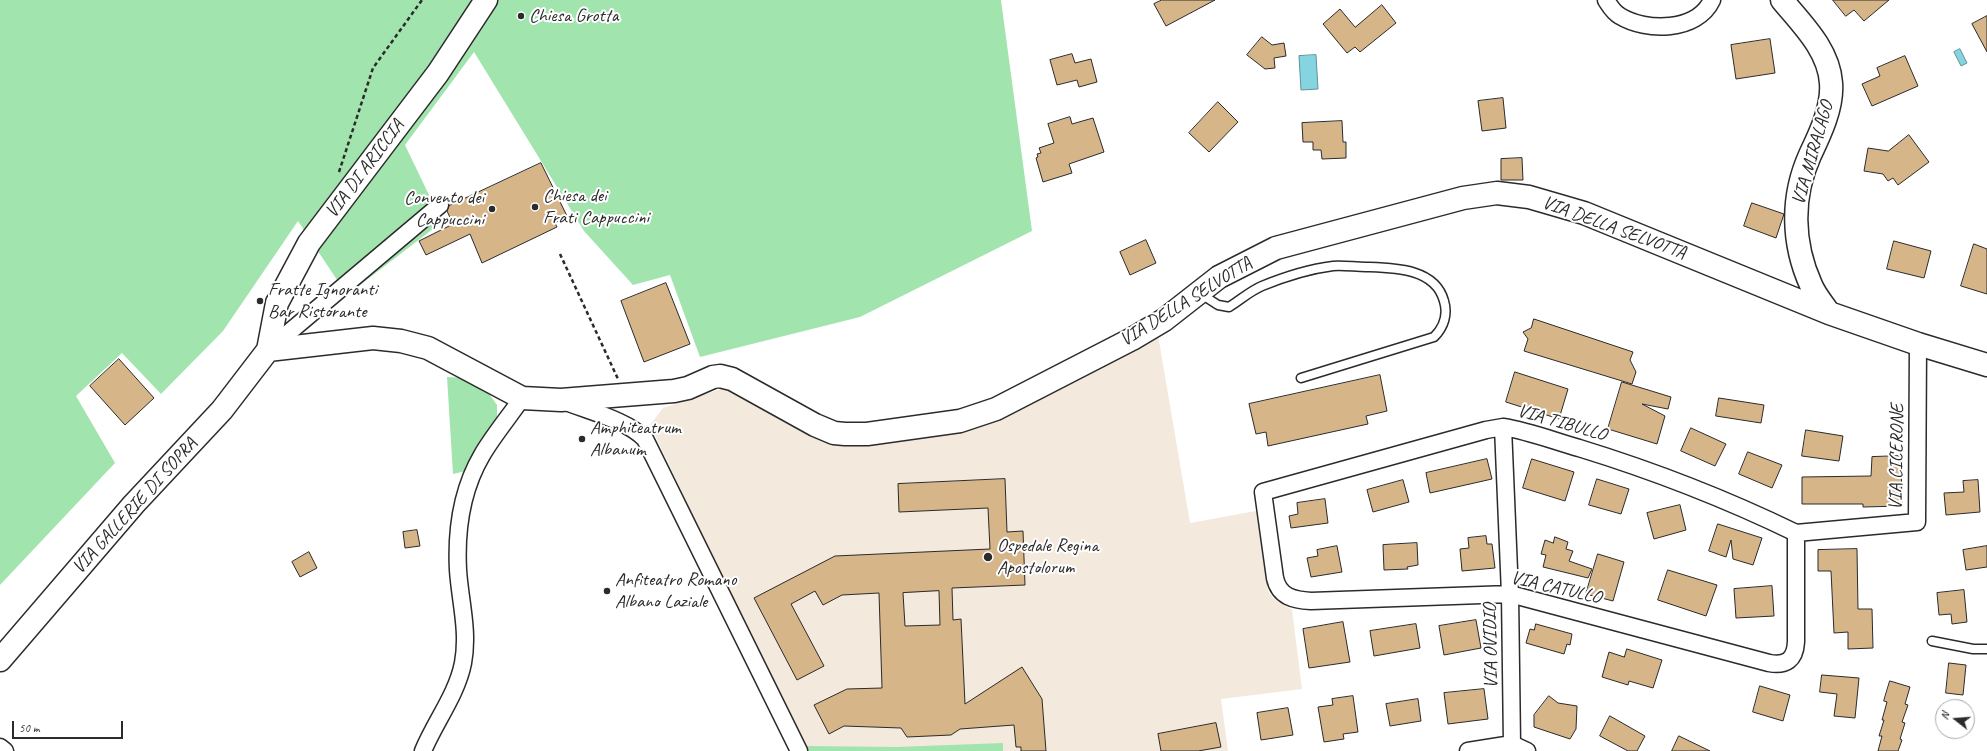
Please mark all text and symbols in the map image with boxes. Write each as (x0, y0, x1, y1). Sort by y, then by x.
place label: Chiesa Grotta (529, 5, 618, 27)
marker: Chiesa Grotta (516, 11, 526, 21)
street label: VIA MIRALAGO (1787, 99, 1839, 207)
street label: VIA DI ARICCIA (321, 115, 409, 223)
place label: Chiesa dei Frati Cappuccini (543, 185, 649, 229)
place label: Convento dei Cappuccini (404, 187, 484, 231)
street label: VIA DELLA SELVOTTA (1539, 191, 1689, 265)
marker: Chiesa dei Frati Cappuccini (530, 202, 540, 212)
marker: Convento dei Cappuccini (487, 204, 497, 214)
street label: VIA DELLA SELVOTTA (1116, 252, 1256, 352)
place label: Fratte Ignoranti Bar Ristorante (268, 279, 377, 323)
marker: Fratte Ignoranti Bar Ristorante (255, 296, 265, 306)
street label: VIA TIBULLO (1515, 399, 1609, 447)
street label: VIA CICERONE (1885, 404, 1909, 510)
place label: Amphiteatrum Albanum (590, 417, 681, 461)
street label: VIA GALLERIE DI SOPRA (68, 433, 202, 579)
marker: Amphiteatrum Albanum (577, 434, 587, 444)
place label: Ospedale Regina Apostolorum (997, 535, 1098, 579)
marker: Ospedale Regina Apostolorum (982, 551, 994, 563)
street label: VIA CATULLO (1509, 567, 1603, 609)
place label: Anfiteatro Romano Albano Laziale (615, 569, 736, 613)
marker: Anfiteatro Romano Albano Laziale (602, 586, 612, 596)
street label: VIA OVIDIO (1479, 603, 1503, 689)
north arrow (1935, 699, 1975, 739)
text: N (1937, 710, 1952, 721)
scale bar (14, 713, 125, 739)
text: 50 m (19, 720, 39, 736)

